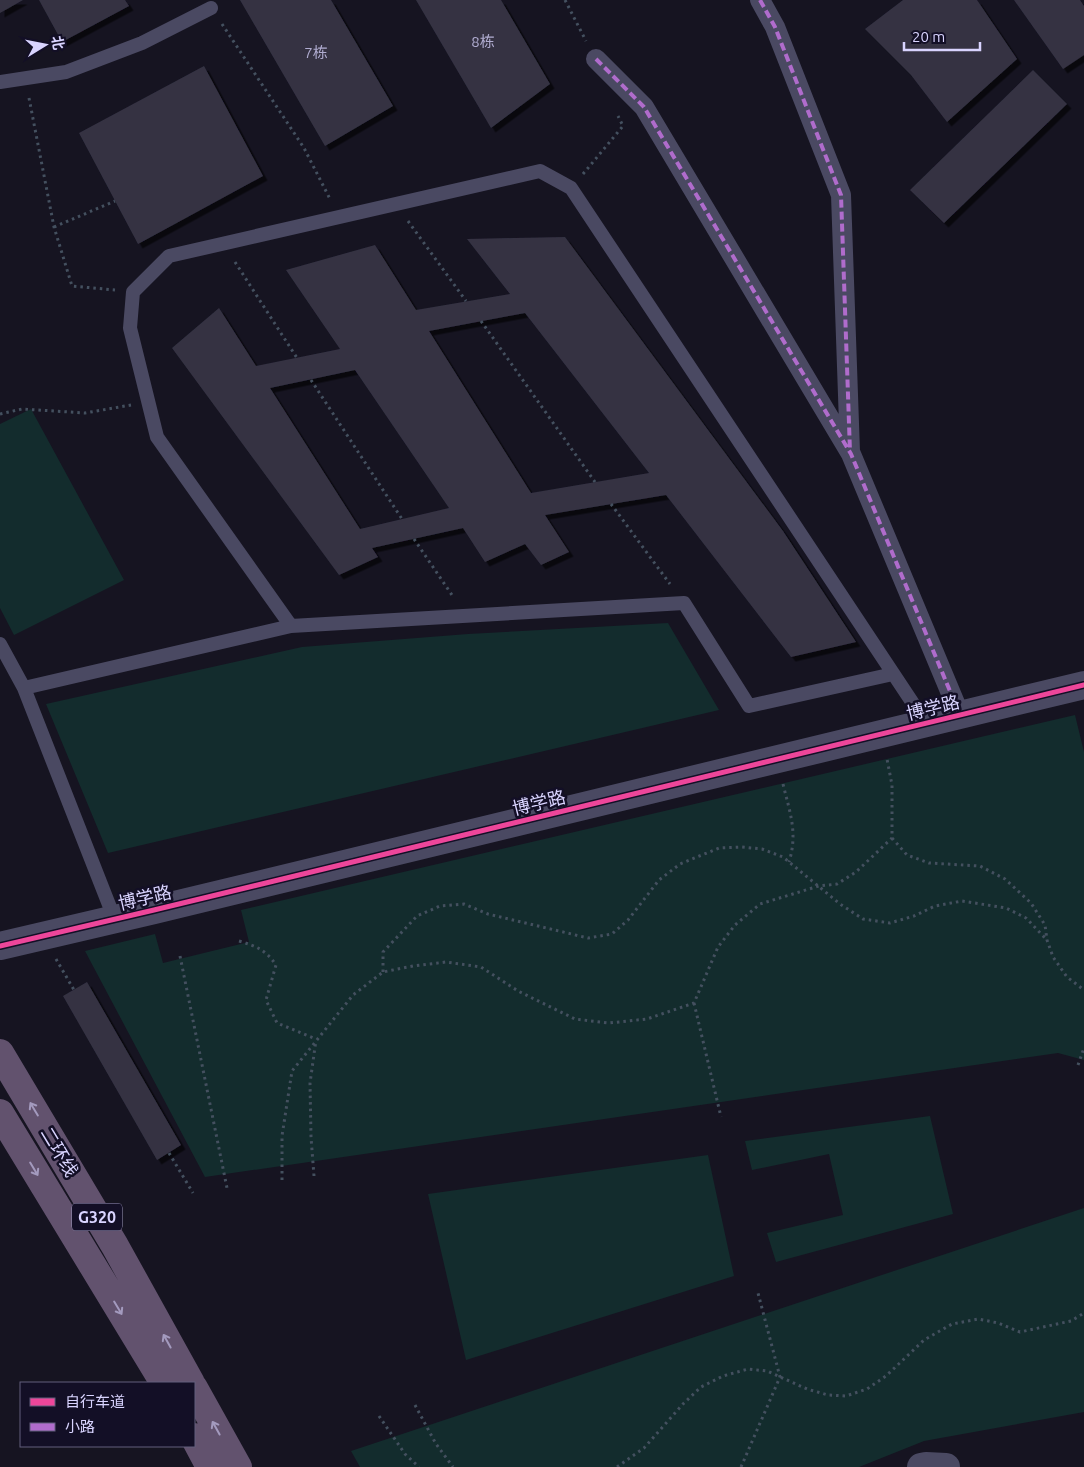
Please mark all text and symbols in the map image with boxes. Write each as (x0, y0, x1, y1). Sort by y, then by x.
north arrow (20, 20, 70, 70)
scale bar (904, 20, 980, 52)
text: 20 m (912, 28, 945, 45)
house number: 8栋 (471, 33, 495, 50)
text: 北 (49, 34, 67, 51)
house number: 7栋 (304, 44, 328, 61)
street label: 博学路 (904, 691, 961, 723)
street label: 博学路 (510, 786, 567, 818)
street label: 博学路 (116, 881, 173, 913)
one-way arrow (28, 1103, 38, 1117)
street label: 二环线 (37, 1123, 82, 1180)
one-way arrow (30, 1162, 40, 1176)
road number: G320 (72, 1204, 122, 1230)
one-way arrow (114, 1301, 124, 1315)
one-way arrow (162, 1334, 172, 1348)
legend (20, 1382, 195, 1447)
text: 自行车道 (65, 1393, 125, 1410)
text: 小路 (65, 1418, 95, 1435)
one-way arrow (210, 1421, 220, 1435)

